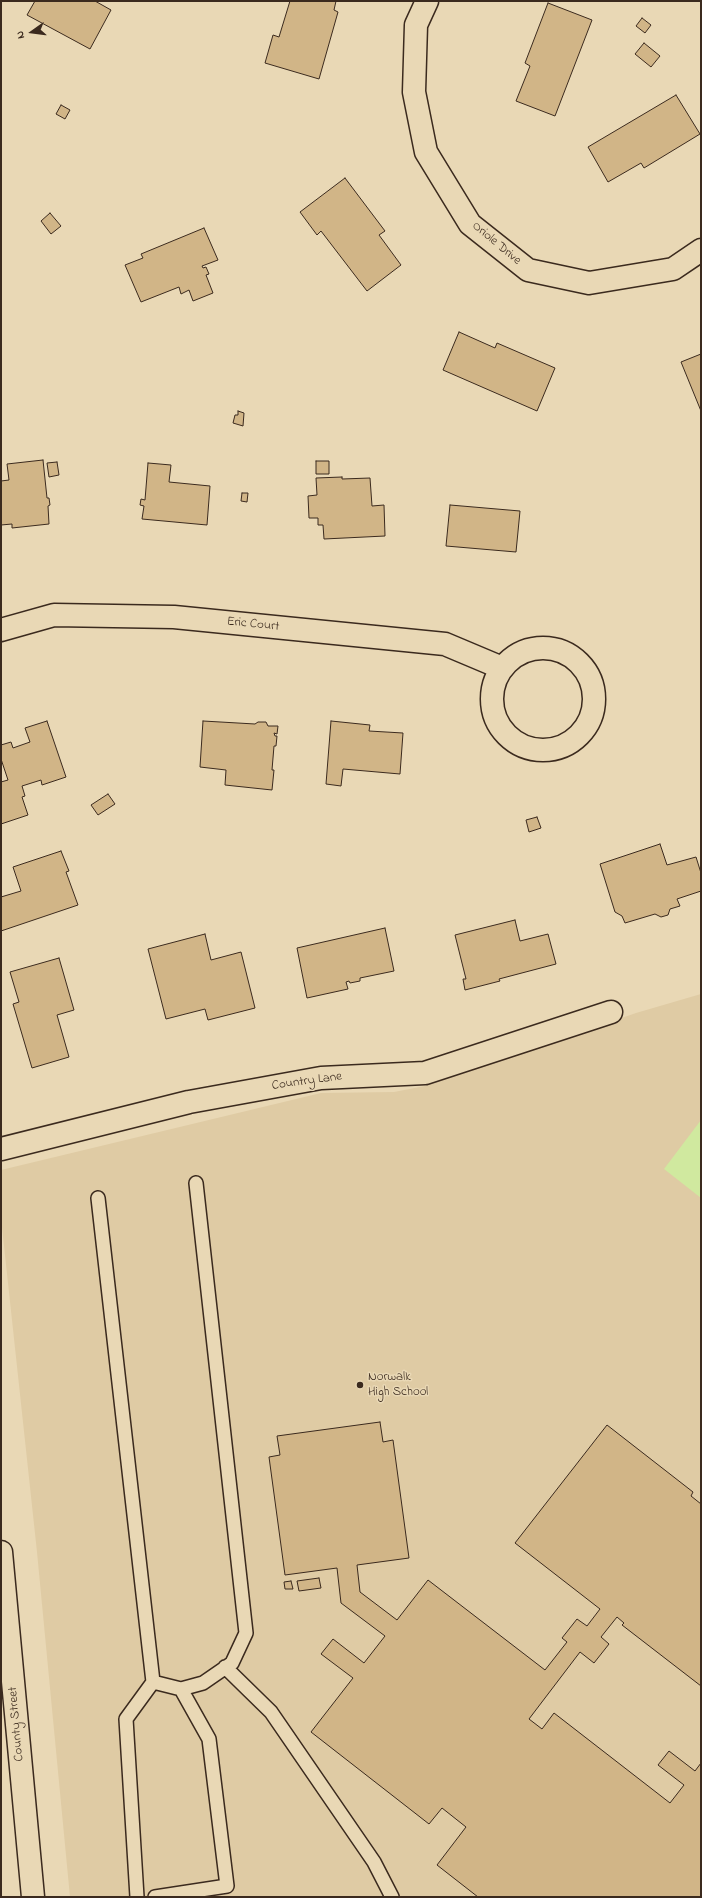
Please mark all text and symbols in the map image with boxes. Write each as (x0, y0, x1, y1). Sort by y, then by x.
north arrow (12, 12, 52, 52)
text: N (12, 29, 29, 40)
street label: Oriole Drive (468, 219, 524, 269)
street label: Eric Court (226, 614, 280, 636)
street label: Country Lane (271, 1069, 343, 1095)
place label: Norwalk High School (368, 1370, 428, 1401)
marker: Norwalk High School (355, 1380, 365, 1390)
street label: County Street (6, 1686, 28, 1762)

